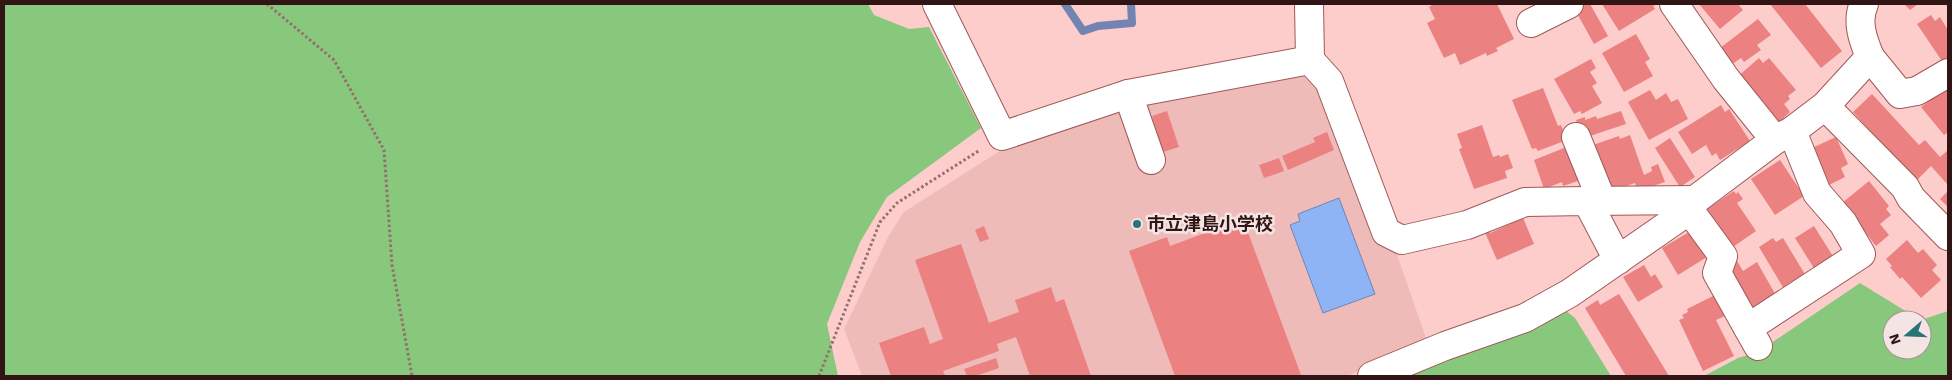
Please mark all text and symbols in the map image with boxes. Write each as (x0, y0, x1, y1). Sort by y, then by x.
place label: 市立津島小学校 (1147, 213, 1273, 234)
marker: 市立津島小学校 (1131, 218, 1143, 230)
north arrow (1882, 310, 1932, 360)
text: N (1885, 332, 1904, 347)

